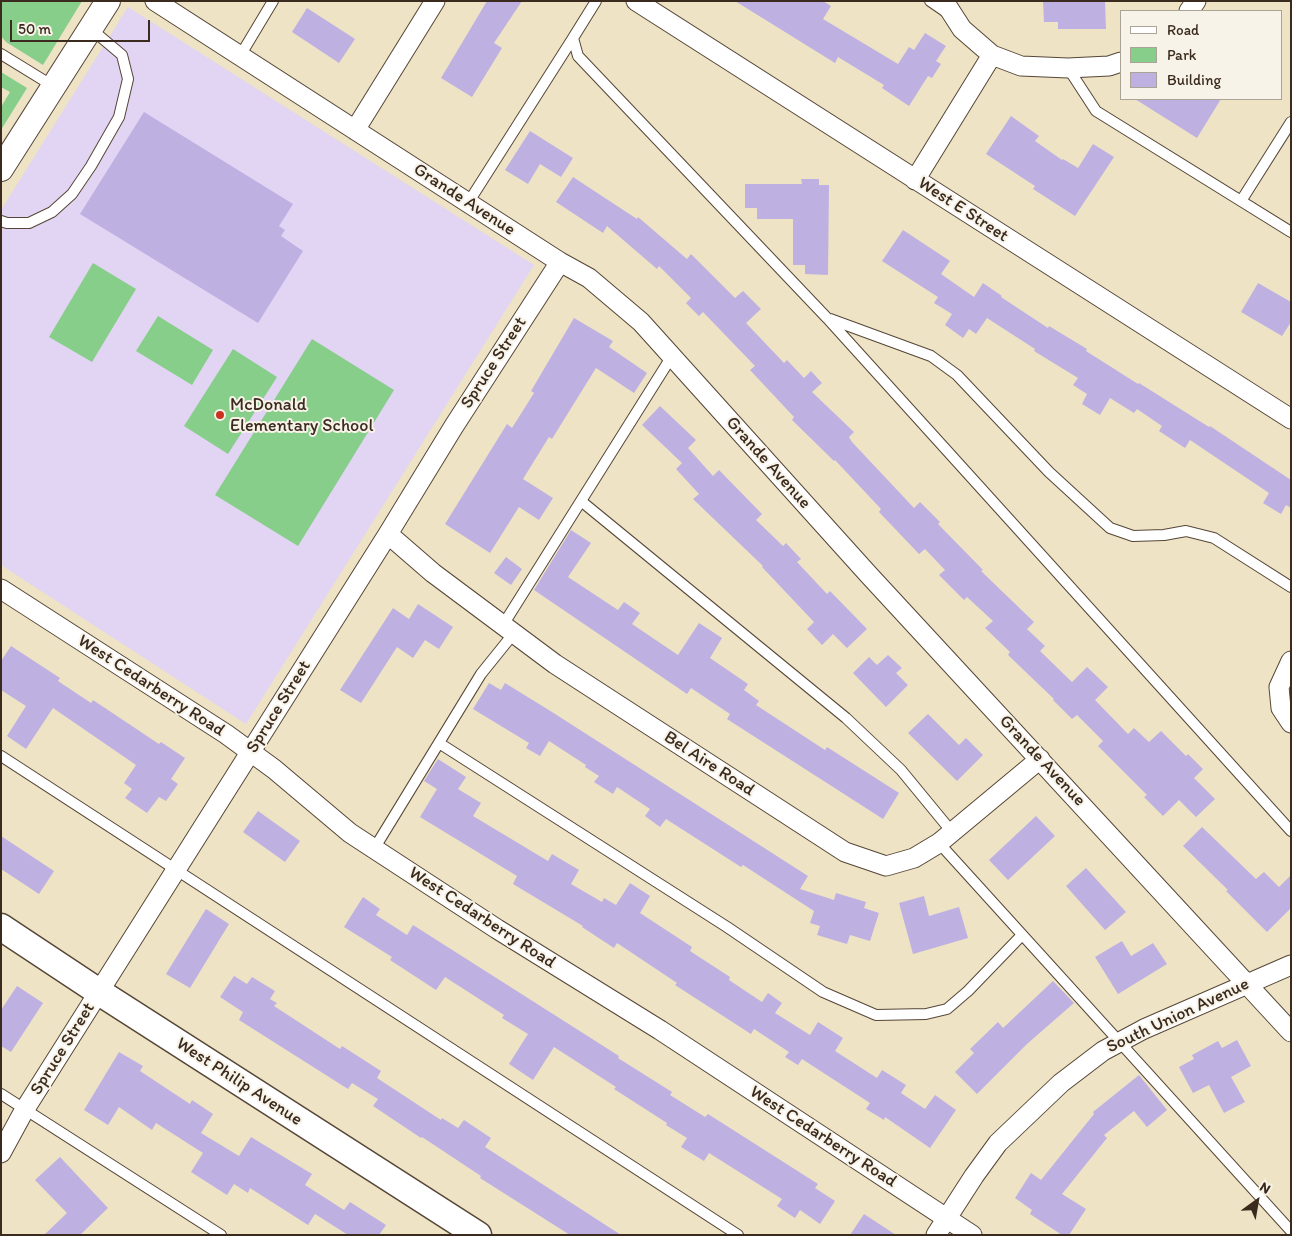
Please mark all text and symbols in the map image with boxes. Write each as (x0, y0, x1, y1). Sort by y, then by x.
scale bar (12, 10, 152, 42)
legend (1120, 10, 1282, 100)
text: 50 m (18, 20, 51, 38)
text: Road (1167, 21, 1199, 39)
text: Park (1167, 46, 1197, 64)
text: Building (1167, 71, 1221, 89)
street label: Grande Avenue (409, 159, 519, 241)
street label: West E Street (914, 173, 1012, 247)
street label: Spruce Street (456, 313, 532, 413)
place label: McDonald Elementary School (230, 394, 374, 436)
marker: McDonald Elementary School (214, 409, 226, 421)
street label: Grande Avenue (721, 412, 815, 514)
street label: West Cedarberry Road (73, 630, 229, 742)
street label: Spruce Street (242, 657, 316, 757)
street label: Grande Avenue (994, 711, 1090, 811)
street label: Bel Aire Road (660, 727, 758, 801)
street label: West Cedarberry Road (404, 862, 560, 974)
street label: South Union Avenue (1103, 973, 1253, 1059)
street label: Spruce Street (26, 999, 100, 1099)
street label: West Philip Avenue (172, 1033, 306, 1131)
street label: West Cedarberry Road (745, 1081, 901, 1193)
north arrow (1232, 1176, 1282, 1226)
text: N (1257, 1178, 1274, 1198)

